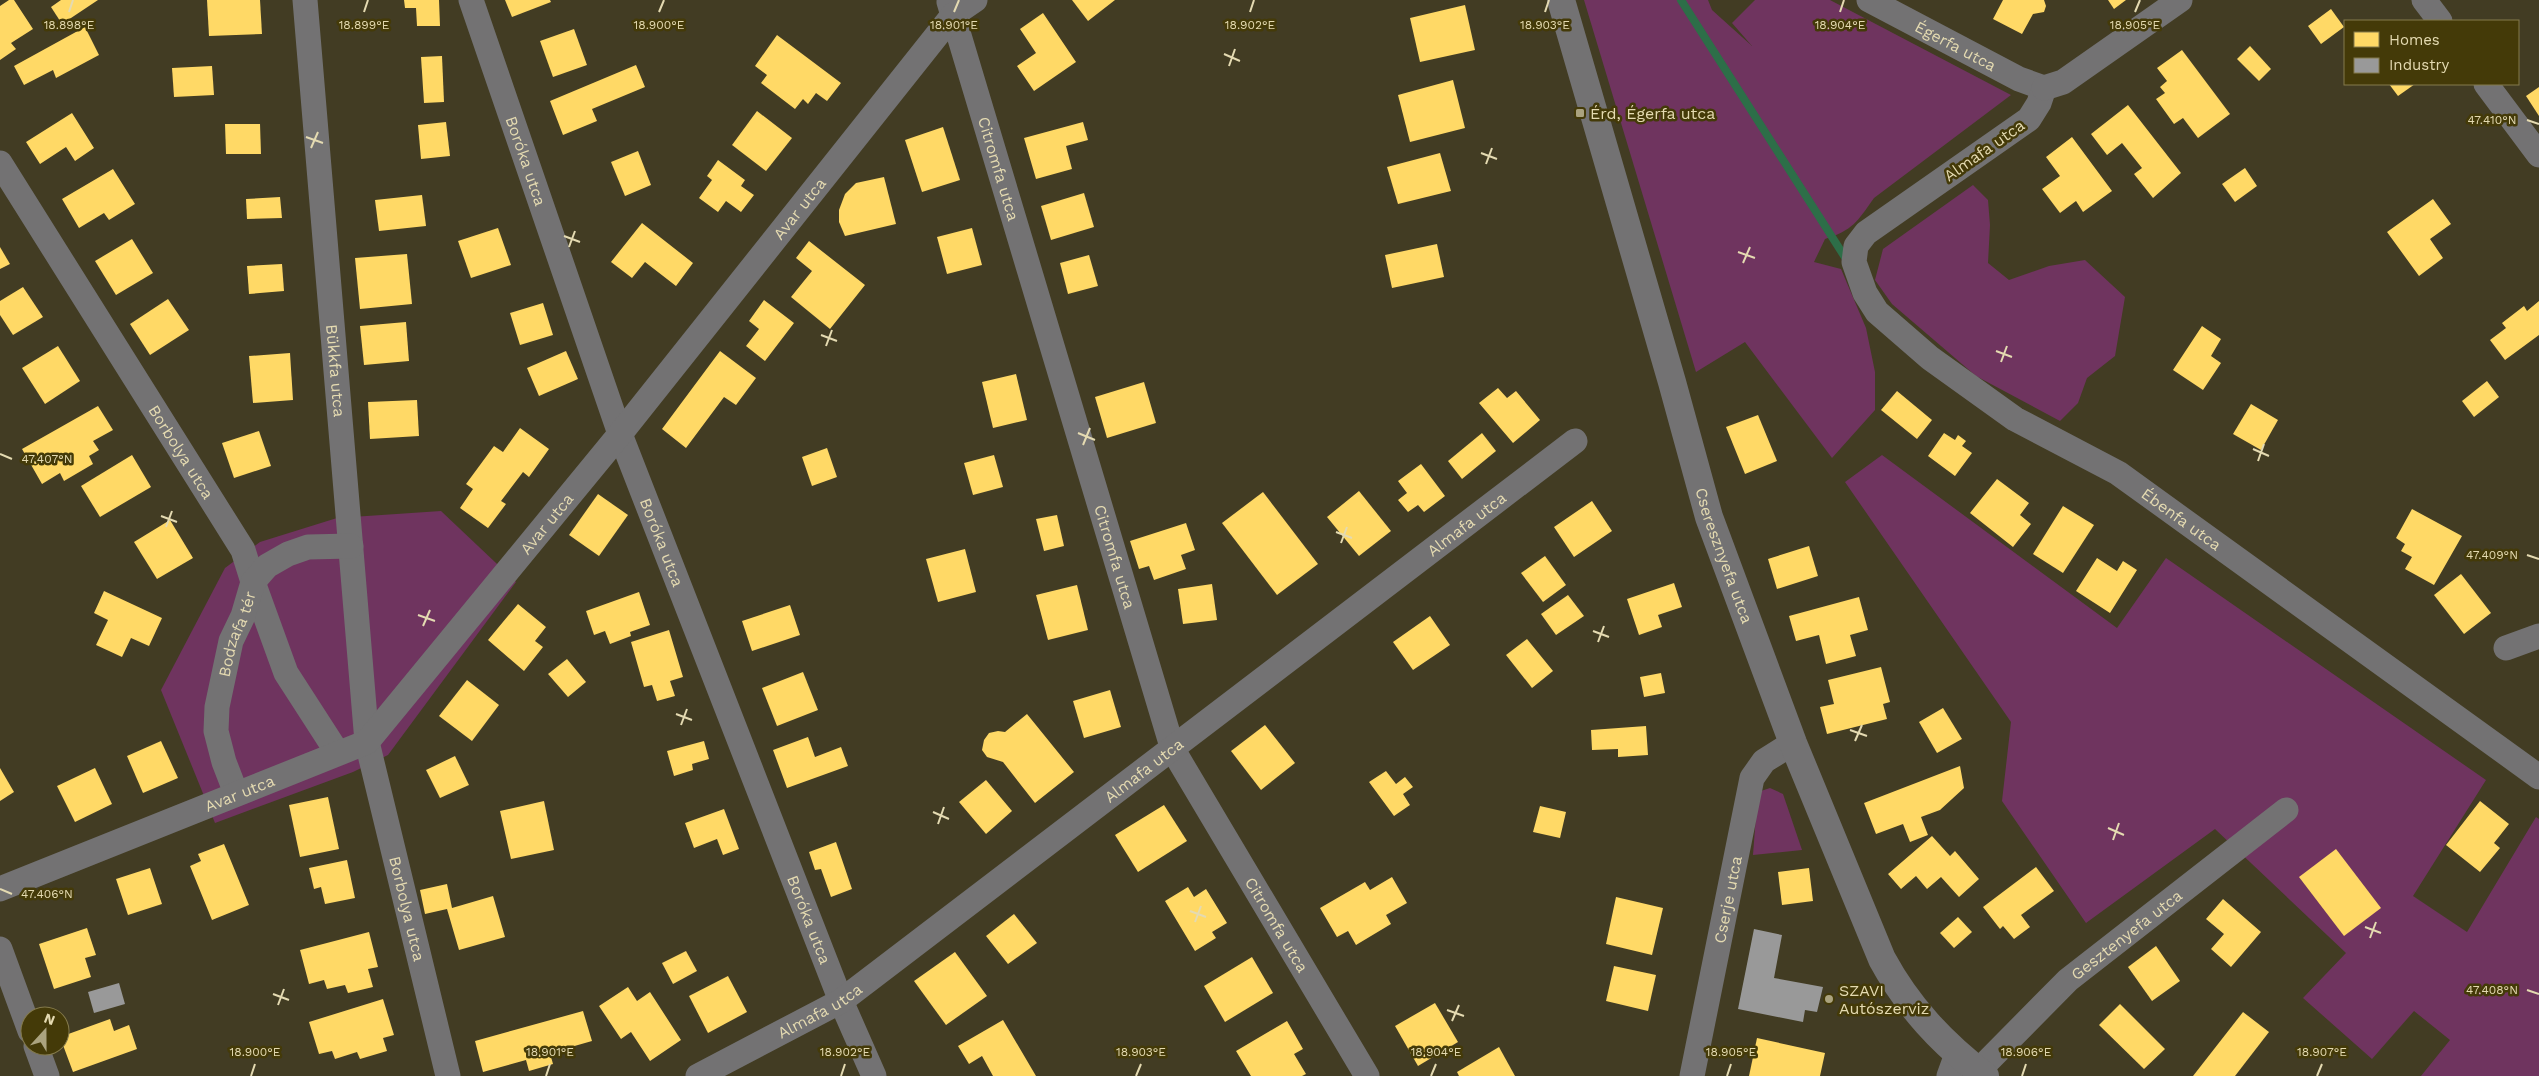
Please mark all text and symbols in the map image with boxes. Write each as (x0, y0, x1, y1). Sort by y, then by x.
street label: Égerfa utca (1912, 17, 1999, 75)
text: 18.898°E (44, 18, 95, 32)
text: 18.899°E (339, 18, 390, 32)
text: 18.900°E (634, 18, 685, 32)
text: 18.901°E (930, 18, 978, 32)
text: 18.902°E (1225, 18, 1275, 32)
text: 18.903°E (1520, 18, 1570, 32)
text: 18.904°E (1815, 18, 1866, 32)
text: 18.905°E (2110, 18, 2160, 32)
legend (2344, 20, 2519, 85)
text: Homes (2389, 31, 2440, 49)
text: Industry (2389, 56, 2450, 74)
place label: Érd, Égerfa utca (1590, 104, 1715, 123)
marker: Érd, Égerfa utca (1574, 107, 1586, 119)
text: 47.410°N (2468, 113, 2517, 127)
street label: Boróka utca (502, 114, 550, 208)
street label: Citromfa utca (974, 115, 1023, 223)
street label: Almafa utca (1940, 116, 2028, 185)
street label: Avar utca (769, 174, 830, 243)
street label: Bükkfa utca (322, 324, 349, 418)
street label: Borbolya utca (144, 401, 218, 503)
text: 47.407°N (21, 452, 73, 466)
street label: Ébenfa utca (2138, 484, 2225, 555)
street label: Cseresznyefa utca (1691, 485, 1757, 626)
street label: Almafa utca (1423, 488, 1510, 560)
street label: Avar utca (516, 489, 577, 558)
street label: Boróka utca (636, 495, 688, 589)
street label: Citromfa utca (1090, 503, 1139, 611)
text: 47.409°N (2466, 548, 2518, 562)
street label: Bodzafa tér (215, 589, 260, 679)
street label: Almafa utca (1101, 734, 1187, 807)
street label: Avar utca (202, 771, 277, 816)
street label: Borbolya utca (385, 854, 429, 963)
street label: Cserje utca (1710, 854, 1746, 945)
street label: Boróka utca (783, 873, 835, 967)
street label: Citromfa utca (1241, 874, 1312, 976)
street label: Gesztenyefa utca (2067, 886, 2186, 984)
text: 47.406°N (21, 887, 73, 901)
street label: Almafa utca (774, 979, 866, 1043)
place label: SZAVI Autószerviz (1839, 981, 1929, 1018)
text: 47.408°N (2466, 983, 2518, 997)
marker: SZAVI Autószerviz (1823, 993, 1835, 1005)
north arrow (20, 1006, 70, 1056)
text: N (42, 1010, 57, 1028)
text: 18.900°E (230, 1045, 281, 1059)
text: 18.901°E (526, 1045, 574, 1059)
text: 18.902°E (820, 1045, 870, 1059)
text: 18.903°E (1116, 1045, 1166, 1059)
text: 18.904°E (1411, 1045, 1462, 1059)
text: 18.905°E (1706, 1045, 1756, 1059)
text: 18.906°E (2001, 1045, 2052, 1059)
text: 18.907°E (2297, 1045, 2347, 1059)

